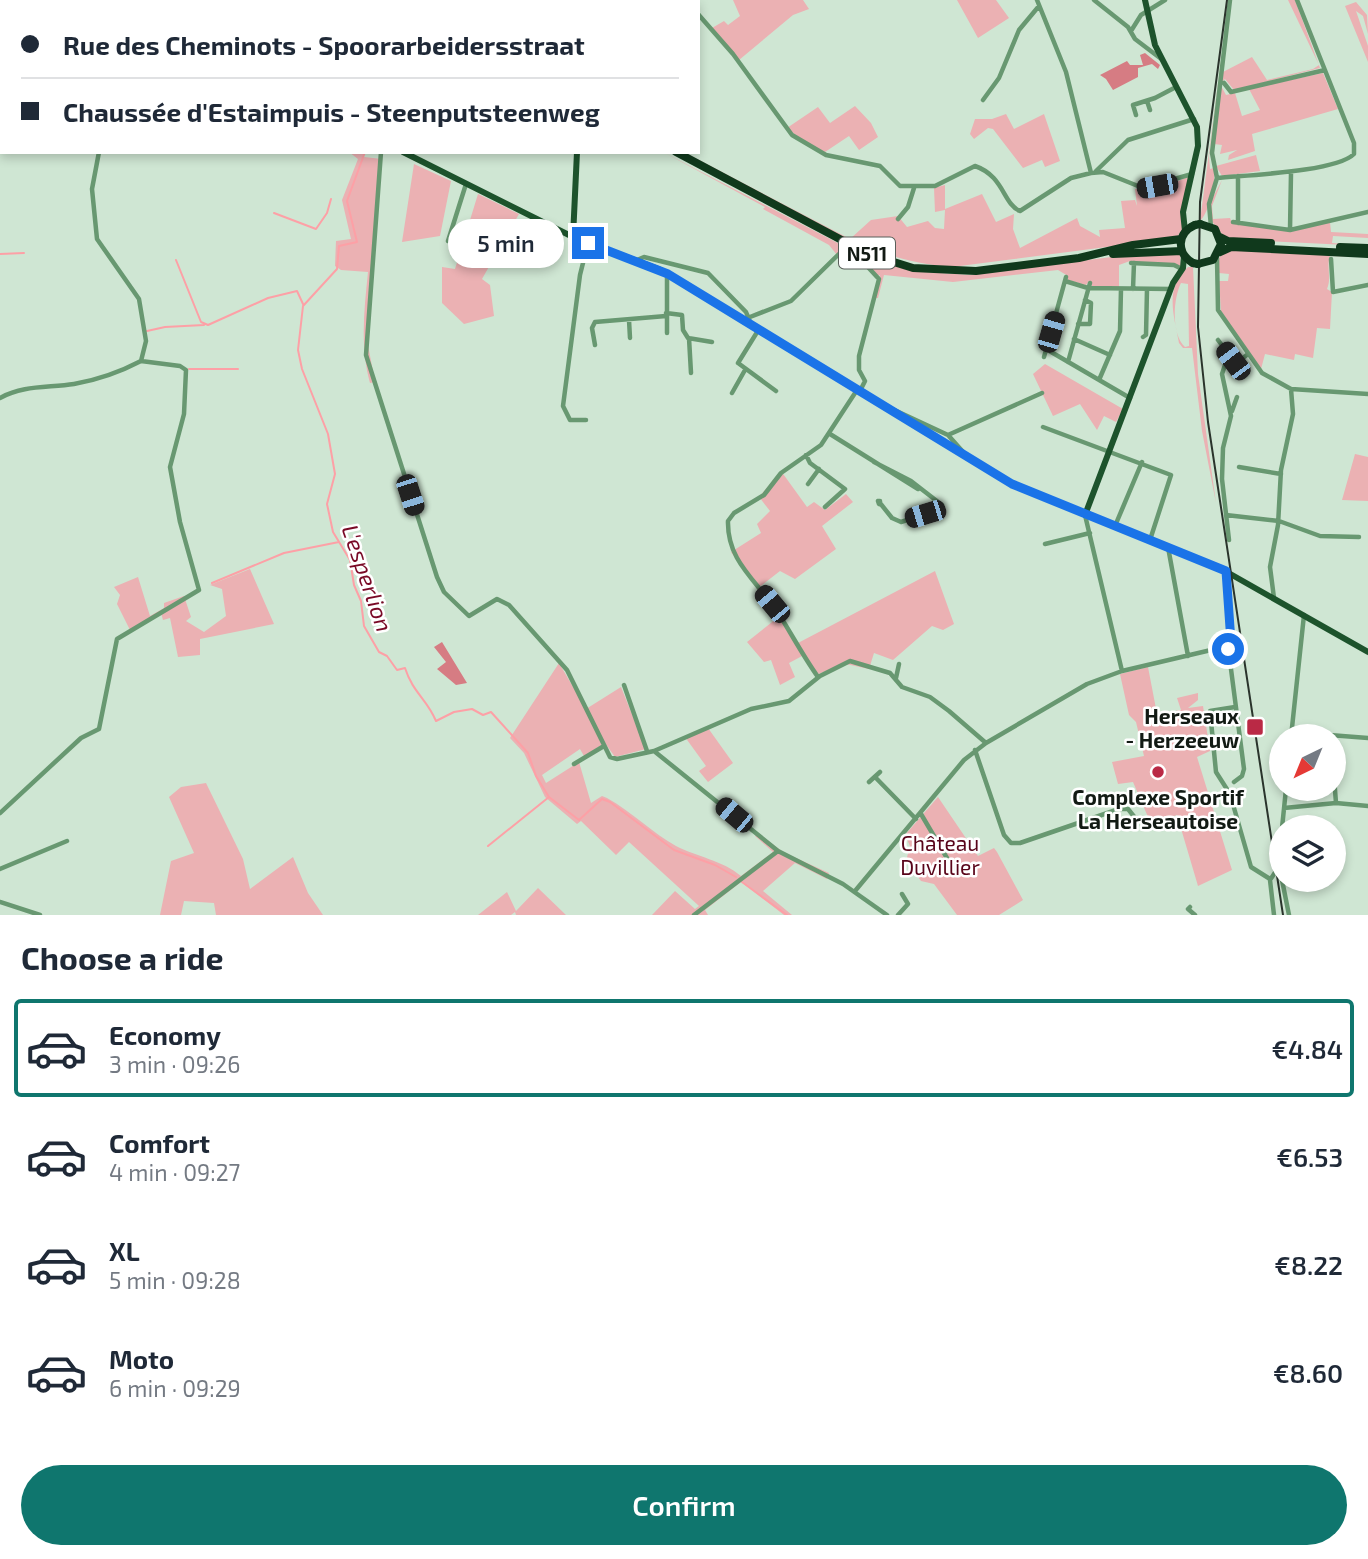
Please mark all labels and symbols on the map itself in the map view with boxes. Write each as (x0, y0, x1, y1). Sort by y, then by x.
car (1135, 172, 1180, 200)
callout: 5 min (448, 218, 564, 268)
route end (572, 227, 604, 259)
road number: N511 (839, 238, 895, 268)
car (1036, 309, 1067, 355)
car (1212, 338, 1255, 384)
car (394, 472, 427, 518)
car (902, 498, 949, 530)
water label: L'esperlion (337, 521, 399, 635)
car (751, 581, 794, 627)
route start (1212, 633, 1244, 665)
place label: Herseaux - Herzeeuw (1125, 703, 1239, 752)
marker: Herseaux - Herzeeuw (1245, 717, 1265, 737)
north arrow (1269, 724, 1346, 802)
marker: Complexe Sportif La Herseautoise (1150, 764, 1166, 780)
place label: Complexe Sportif La Herseautoise (1072, 784, 1244, 833)
car (712, 793, 757, 837)
park label: Château Duvillier (900, 830, 980, 879)

